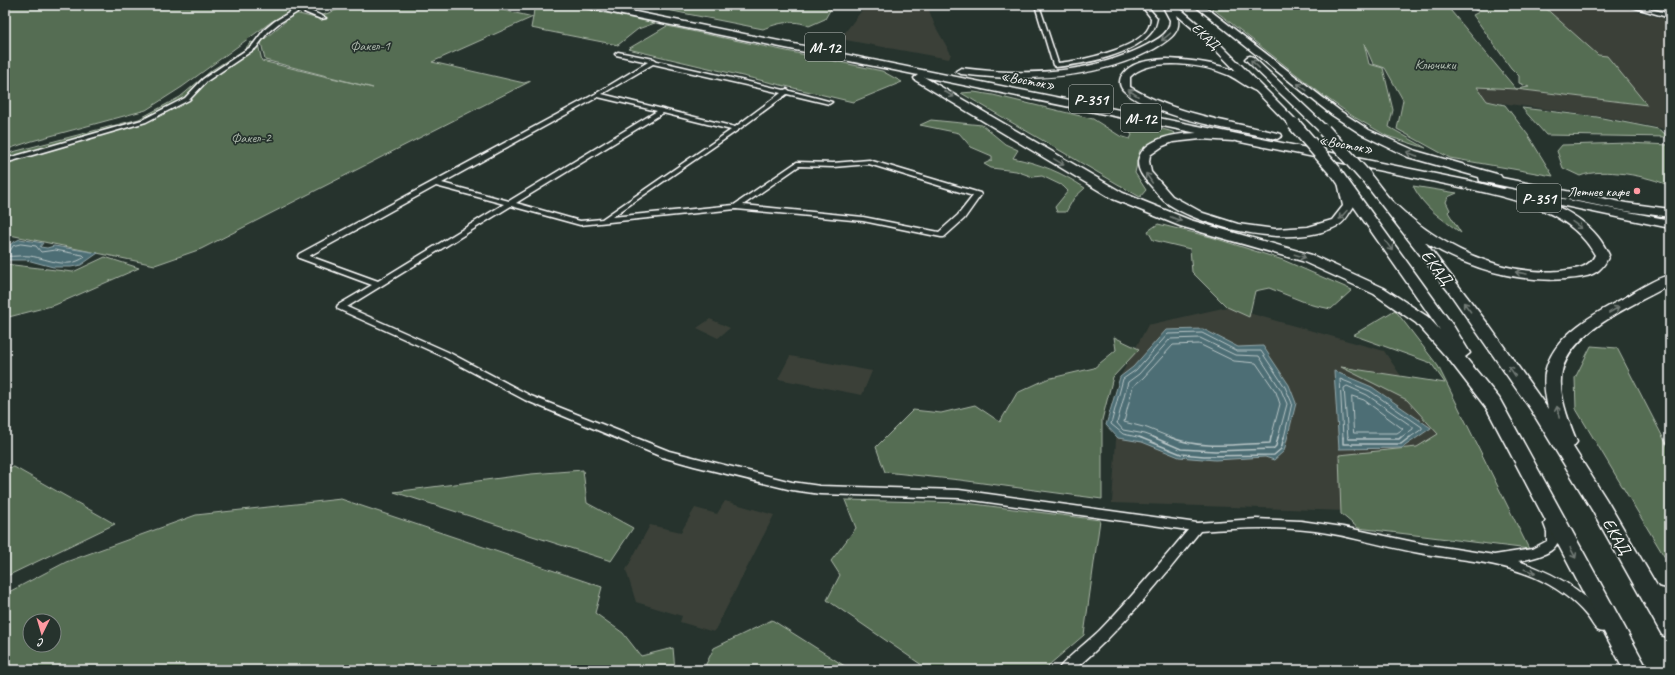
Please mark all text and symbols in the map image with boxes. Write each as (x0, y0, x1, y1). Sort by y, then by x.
street label: ЕКАД (1188, 19, 1224, 54)
road number: М-12 (805, 33, 845, 61)
one-way arrow (1161, 33, 1172, 42)
park label: Факел-1 (350, 37, 391, 54)
park label: Ключики (1415, 56, 1457, 73)
one-way arrow (1251, 60, 1261, 69)
street label: «Восток» (999, 67, 1057, 94)
one-way arrow (1296, 82, 1307, 91)
road number: Р-351 (1069, 85, 1113, 113)
one-way arrow (1128, 89, 1139, 97)
one-way arrow (943, 91, 955, 99)
road number: М-12 (1121, 104, 1161, 132)
park label: Факел-2 (231, 129, 273, 146)
street label: «Восток» (1317, 131, 1375, 158)
one-way arrow (1406, 149, 1418, 157)
one-way arrow (1053, 159, 1065, 167)
one-way arrow (1145, 173, 1153, 184)
place label: Летнее кафе (1568, 183, 1630, 200)
road number: Р-351 (1517, 184, 1561, 212)
marker: Летнее кафе (1632, 186, 1642, 196)
one-way arrow (1338, 210, 1347, 220)
one-way arrow (1169, 216, 1181, 224)
one-way arrow (1572, 221, 1583, 229)
one-way arrow (1385, 241, 1393, 252)
street label: ЕКАД (1417, 246, 1458, 290)
one-way arrow (1294, 253, 1307, 260)
one-way arrow (1514, 269, 1527, 277)
one-way arrow (1463, 302, 1471, 313)
one-way arrow (1608, 306, 1620, 314)
one-way arrow (1508, 365, 1516, 377)
one-way arrow (1553, 406, 1561, 419)
street label: ЕКАД (1598, 514, 1636, 560)
one-way arrow (1569, 547, 1577, 559)
one-way arrow (1524, 568, 1536, 576)
north arrow (22, 613, 62, 653)
text: С (36, 636, 44, 650)

